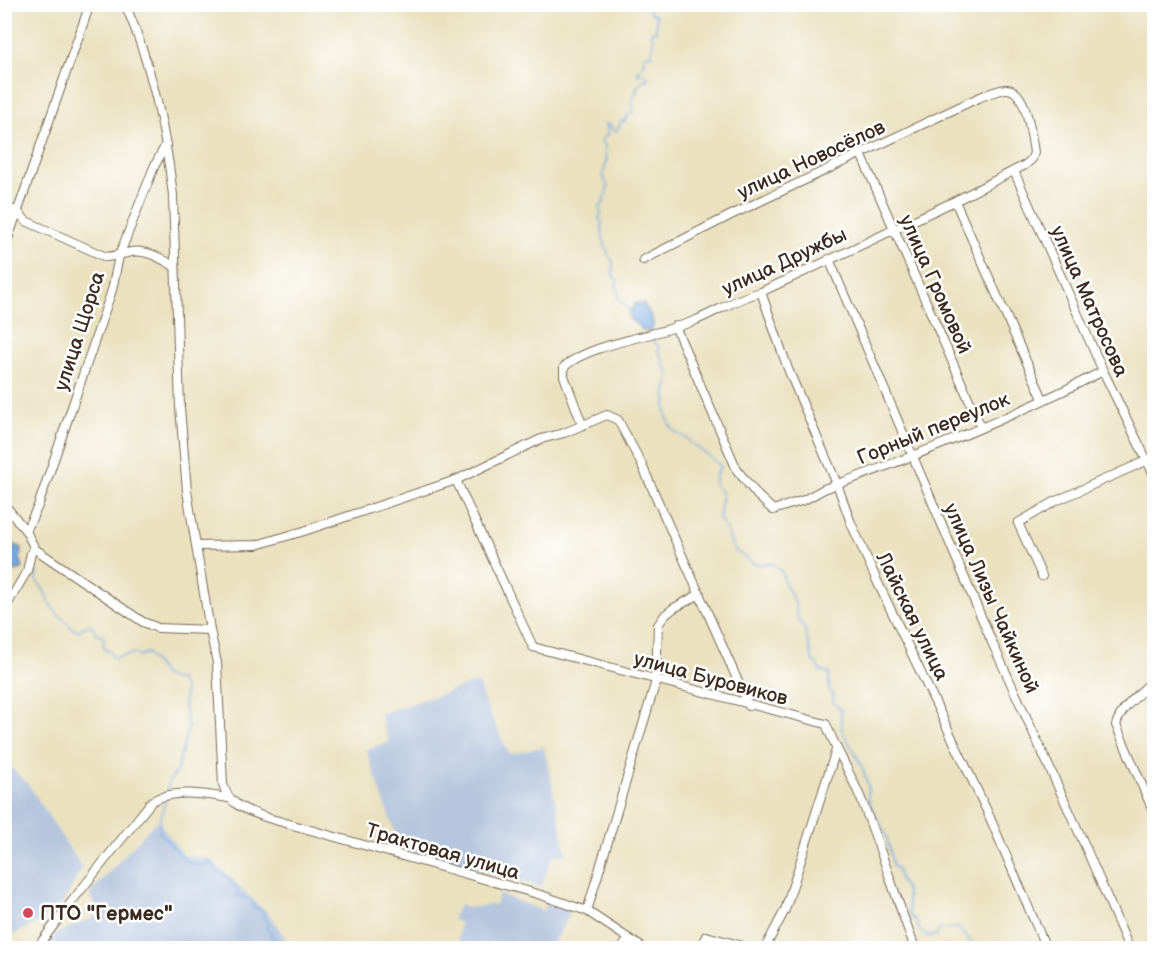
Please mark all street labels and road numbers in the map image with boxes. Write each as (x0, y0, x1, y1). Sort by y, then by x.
street label: улица Новосёлов (734, 115, 889, 205)
street label: улица Громовой (894, 211, 976, 358)
street label: улица Матросова (1045, 222, 1133, 381)
street label: улица Дружбы (718, 223, 851, 301)
street label: улица Щорса (49, 269, 111, 394)
street label: Горный переулок (854, 387, 1013, 470)
street label: улица Лизы Чайкиной (938, 500, 1044, 697)
street label: Лайская улица (870, 547, 954, 685)
street label: улица Буровиков (631, 647, 791, 711)
street label: Трактовая улица (363, 819, 523, 885)

